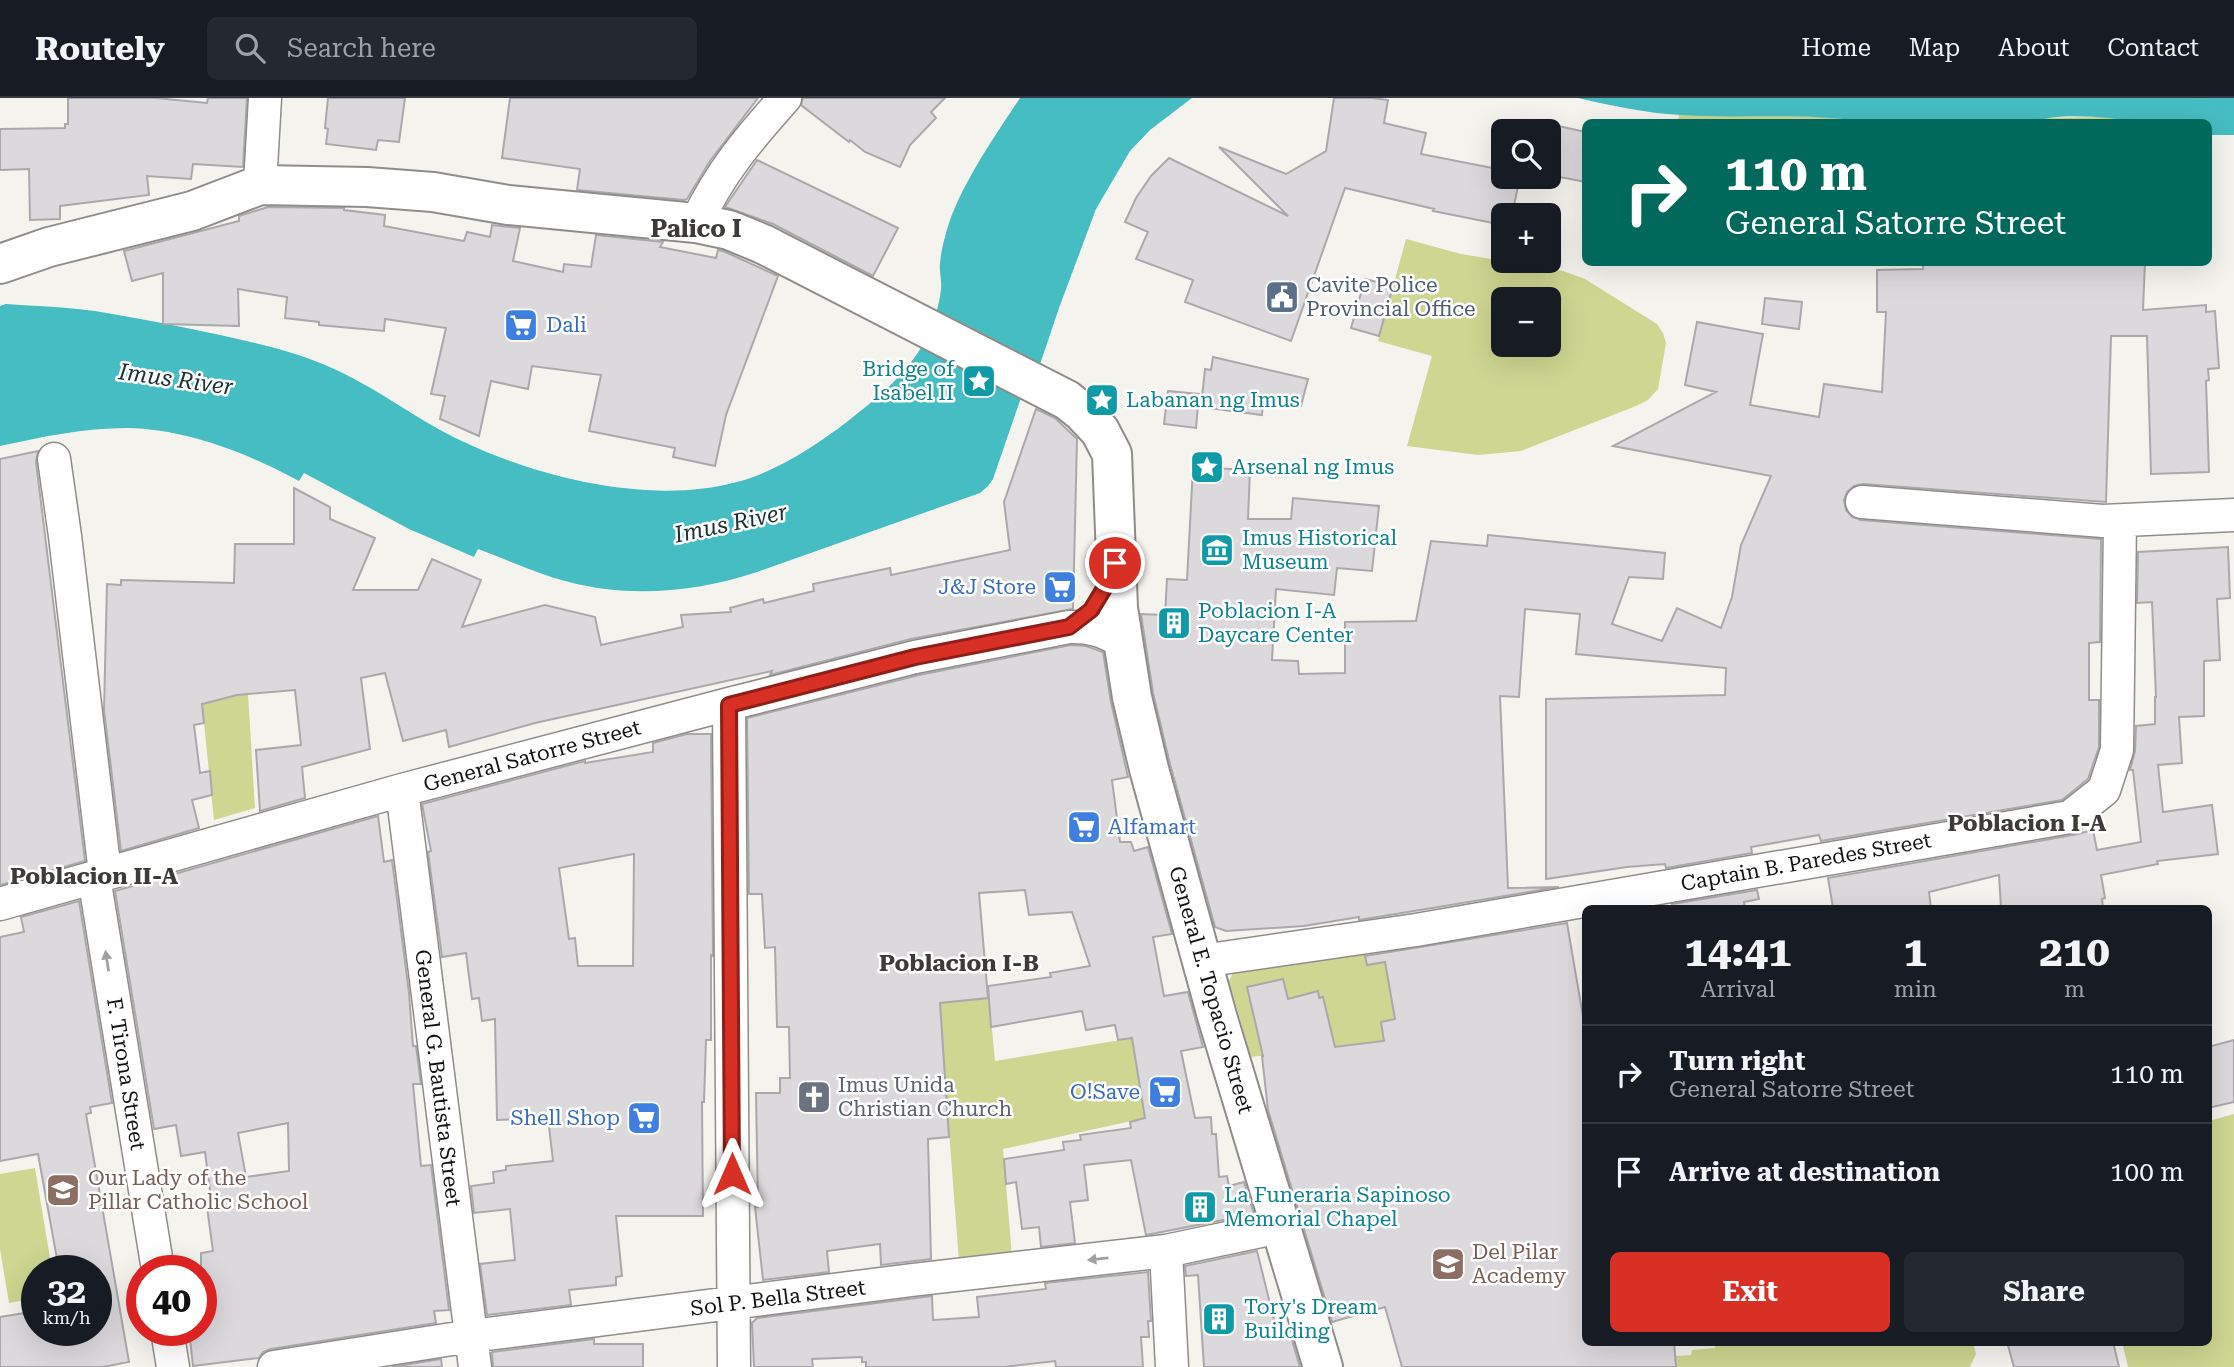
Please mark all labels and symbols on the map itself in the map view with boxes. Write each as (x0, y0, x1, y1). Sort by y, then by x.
district label: Palico I (651, 215, 741, 243)
place label: Cavite Police Provincial Office (1306, 273, 1475, 321)
public building icon: Cavite Police Provincial Office (1263, 278, 1301, 316)
supermarket icon: Dali (502, 306, 540, 344)
place label: Dali (546, 313, 587, 337)
place label: Bridge of Isabel II (862, 357, 955, 405)
water label: Imus River (116, 358, 235, 401)
place icon: Bridge of Isabel II (960, 362, 998, 400)
place icon: Labanan ng Imus (1083, 381, 1121, 419)
place label: Labanan ng Imus (1126, 388, 1300, 412)
place icon: Arsenal ng Imus (1188, 448, 1226, 486)
place label: Arsenal ng Imus (1232, 455, 1394, 479)
water label: Imus River (671, 498, 791, 549)
place label: Imus Historical Museum (1242, 526, 1397, 574)
museum icon: Imus Historical Museum (1198, 531, 1236, 569)
pin (1085, 533, 1145, 593)
supermarket icon: J&J Store (1041, 568, 1079, 606)
place label: J&J Store (938, 575, 1036, 599)
place label: Poblacion I-A Daycare Center (1198, 599, 1354, 647)
building icon: Poblacion I-A Daycare Center (1155, 604, 1193, 642)
street label: General Satorre Street (421, 715, 643, 797)
supermarket icon: Alfamart (1065, 808, 1103, 846)
district label: Poblacion I-A (1947, 810, 2107, 837)
place label: Alfamart (1108, 815, 1196, 839)
street label: Captain B. Paredes Street (1679, 828, 1933, 896)
district label: Poblacion II-A (10, 863, 178, 890)
street label: General E. Topacio Street (1164, 864, 1258, 1117)
street label: General G. Bautista Street (410, 948, 466, 1208)
one-way arrow (101, 950, 112, 972)
district label: Poblacion I-B (879, 950, 1039, 977)
street label: F. Tirona Street (102, 996, 150, 1152)
place label: Imus Unida Christian Church (838, 1073, 1012, 1121)
supermarket icon: O!Save (1146, 1073, 1184, 1111)
church icon: Imus Unida Christian Church (795, 1078, 833, 1116)
place label: O!Save (1070, 1080, 1140, 1104)
supermarket icon: Shell Shop (625, 1099, 663, 1137)
place label: Shell Shop (510, 1106, 620, 1130)
position arrow (695, 1137, 769, 1211)
place label: Our Lady of the Pillar Catholic School (88, 1166, 309, 1214)
school or university icon: Our Lady of the Pillar Catholic School (44, 1171, 82, 1209)
place label: La Funeraria Sapinoso Memorial Chapel (1224, 1183, 1451, 1231)
building icon: La Funeraria Sapinoso Memorial Chapel (1181, 1188, 1219, 1226)
place label: Del Pilar Academy (1472, 1240, 1567, 1288)
school or university icon: Del Pilar Academy (1429, 1245, 1467, 1283)
one-way arrow (1087, 1254, 1109, 1265)
speed limit sign: 40 (126, 1255, 217, 1346)
street label: Sol P. Bella Street (689, 1275, 867, 1321)
place label: Tory's Dream Building (1244, 1295, 1378, 1343)
building icon: Tory's Dream Building (1200, 1300, 1238, 1338)

